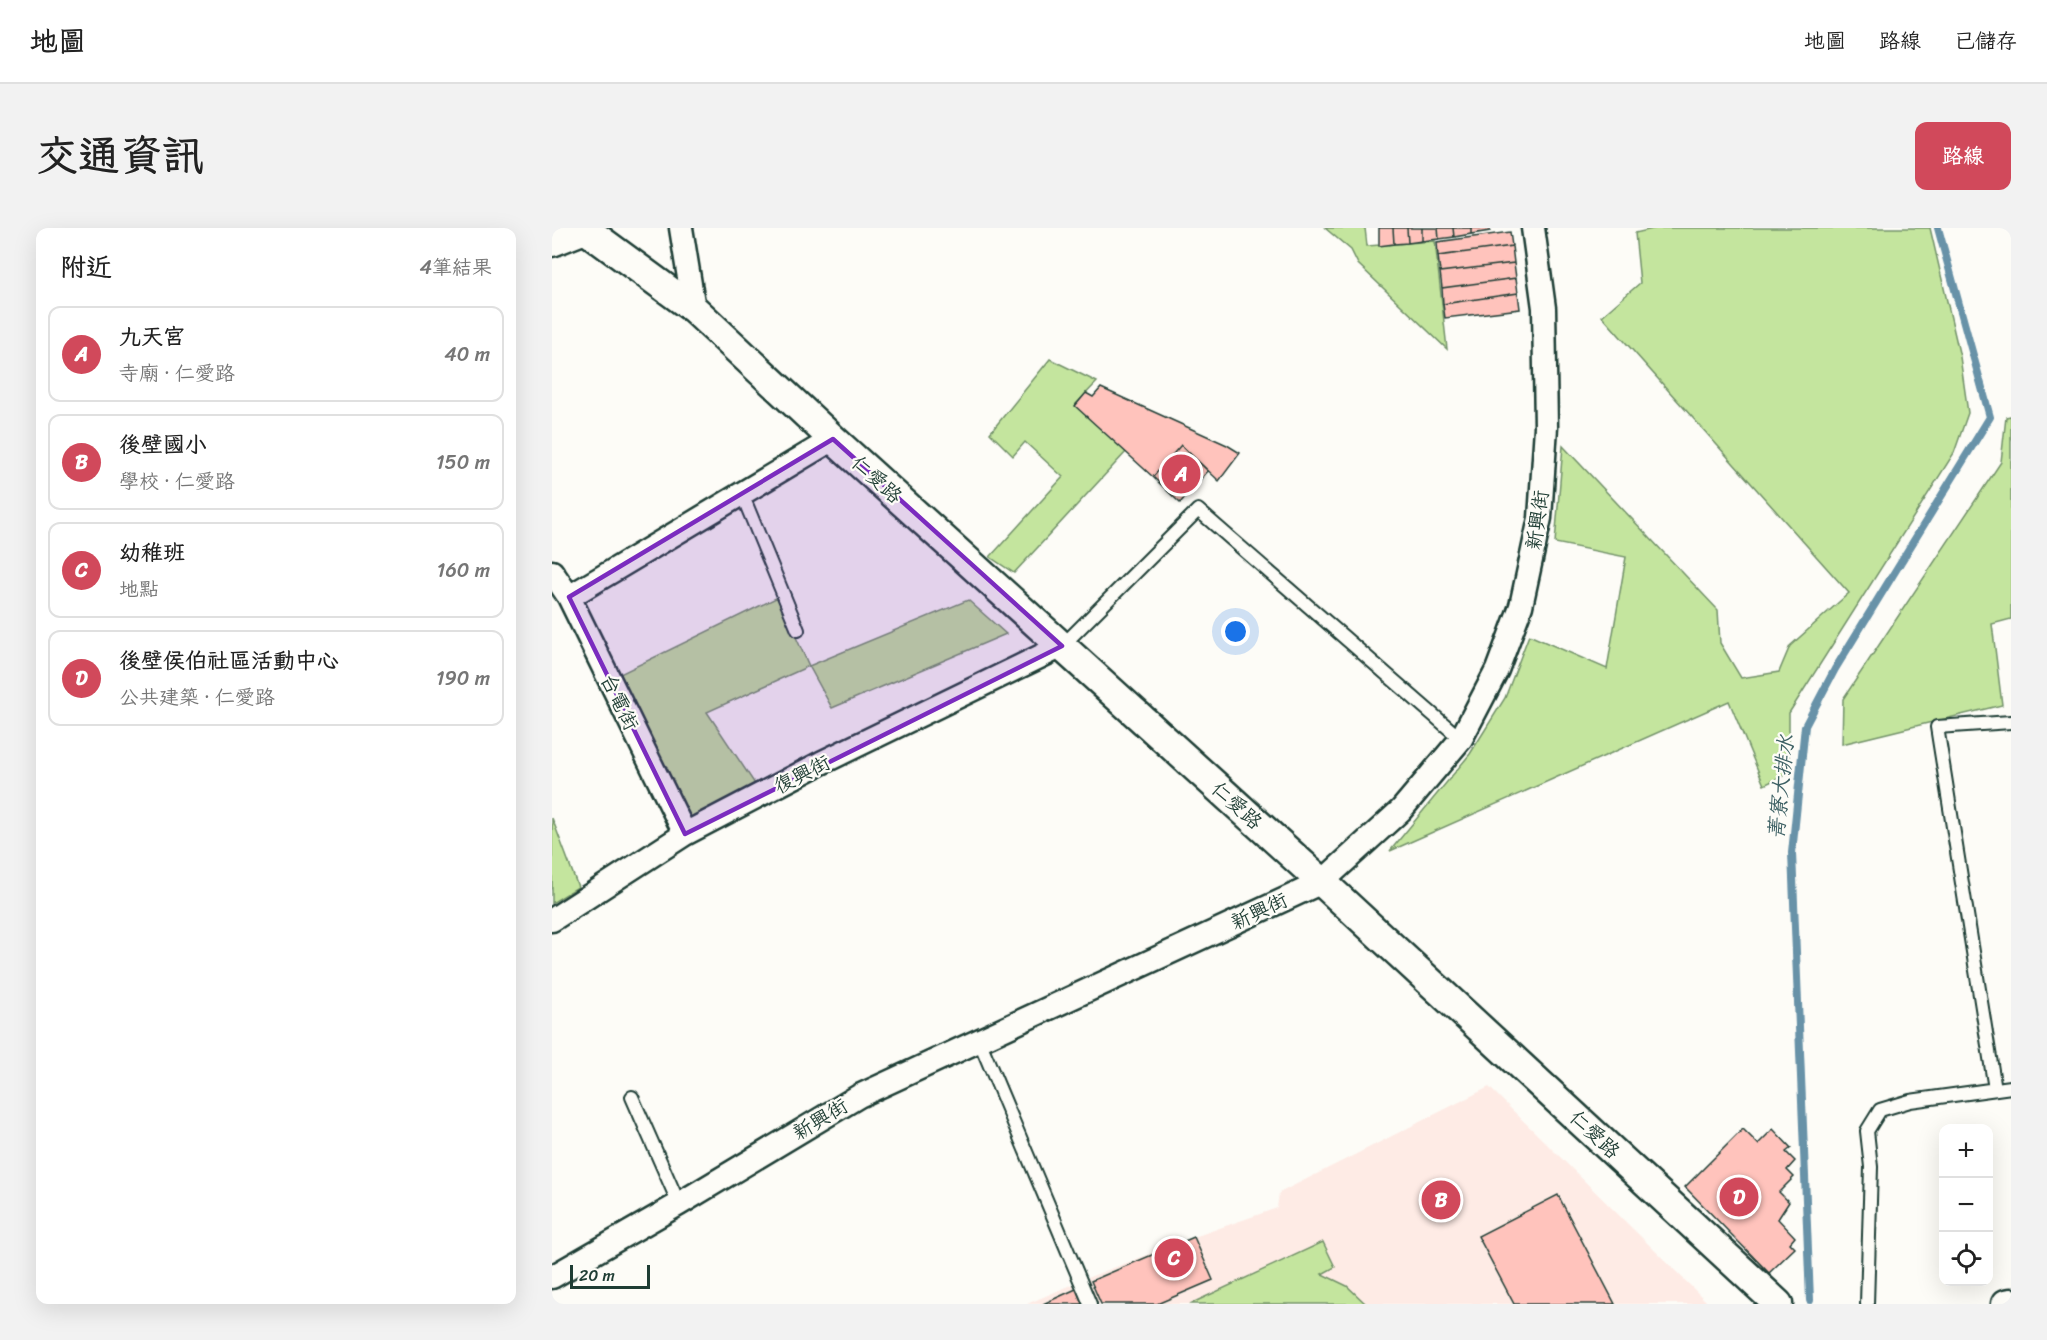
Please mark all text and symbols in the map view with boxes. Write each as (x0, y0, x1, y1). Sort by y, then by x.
text: 地圖 (30, 17, 86, 66)
text: 地圖 (1804, 22, 1846, 60)
text: 路線 (1879, 22, 1921, 60)
text: 已儲存 (1954, 22, 2017, 60)
text: 交通資訊 (36, 119, 204, 193)
button: 路線 (1915, 122, 2011, 190)
text: 附近 (60, 244, 112, 290)
text: 4筆結果 (420, 250, 492, 285)
text: 九天宮 (119, 317, 185, 356)
text: A (75, 337, 88, 372)
text: 40 m (444, 337, 490, 372)
text: 寺廟 · 仁愛路 (119, 356, 235, 391)
text: 後壁國小 (119, 425, 207, 464)
text: B (75, 445, 88, 480)
text: 150 m (436, 445, 490, 480)
street label: 仁愛路 (843, 446, 911, 513)
pin: A (1162, 452, 1200, 496)
text: 學校 · 仁愛路 (119, 464, 235, 499)
street label: 新興街 (1516, 488, 1559, 552)
text: 幼稚班 (119, 533, 185, 572)
text: C (75, 553, 88, 588)
text: 160 m (437, 553, 490, 588)
text: 地點 (119, 572, 159, 607)
your location (1221, 617, 1250, 646)
text: 後壁侯伯社區活動中心 (119, 641, 339, 680)
text: D (76, 661, 87, 696)
text: 190 m (436, 661, 490, 696)
street label: 台電街 (591, 668, 648, 737)
text: 公共建築 · 仁愛路 (119, 680, 275, 715)
water label: 菁寮大排水 (1757, 732, 1805, 841)
street label: 復興街 (768, 745, 837, 804)
street label: 仁愛路 (1203, 772, 1271, 839)
street label: 新興街 (1225, 883, 1294, 940)
street label: 新興街 (786, 1089, 855, 1150)
street label: 仁愛路 (1561, 1101, 1629, 1168)
map controls (1939, 1124, 1993, 1286)
button: + (1939, 1124, 1993, 1178)
pin: D (1720, 1174, 1758, 1220)
pin: B (1422, 1178, 1460, 1222)
button: − (1939, 1178, 1993, 1232)
button: locate (1939, 1232, 1993, 1286)
pin: C (1154, 1236, 1194, 1280)
text: 20 m (579, 1261, 615, 1290)
scale bar (570, 1262, 650, 1290)

